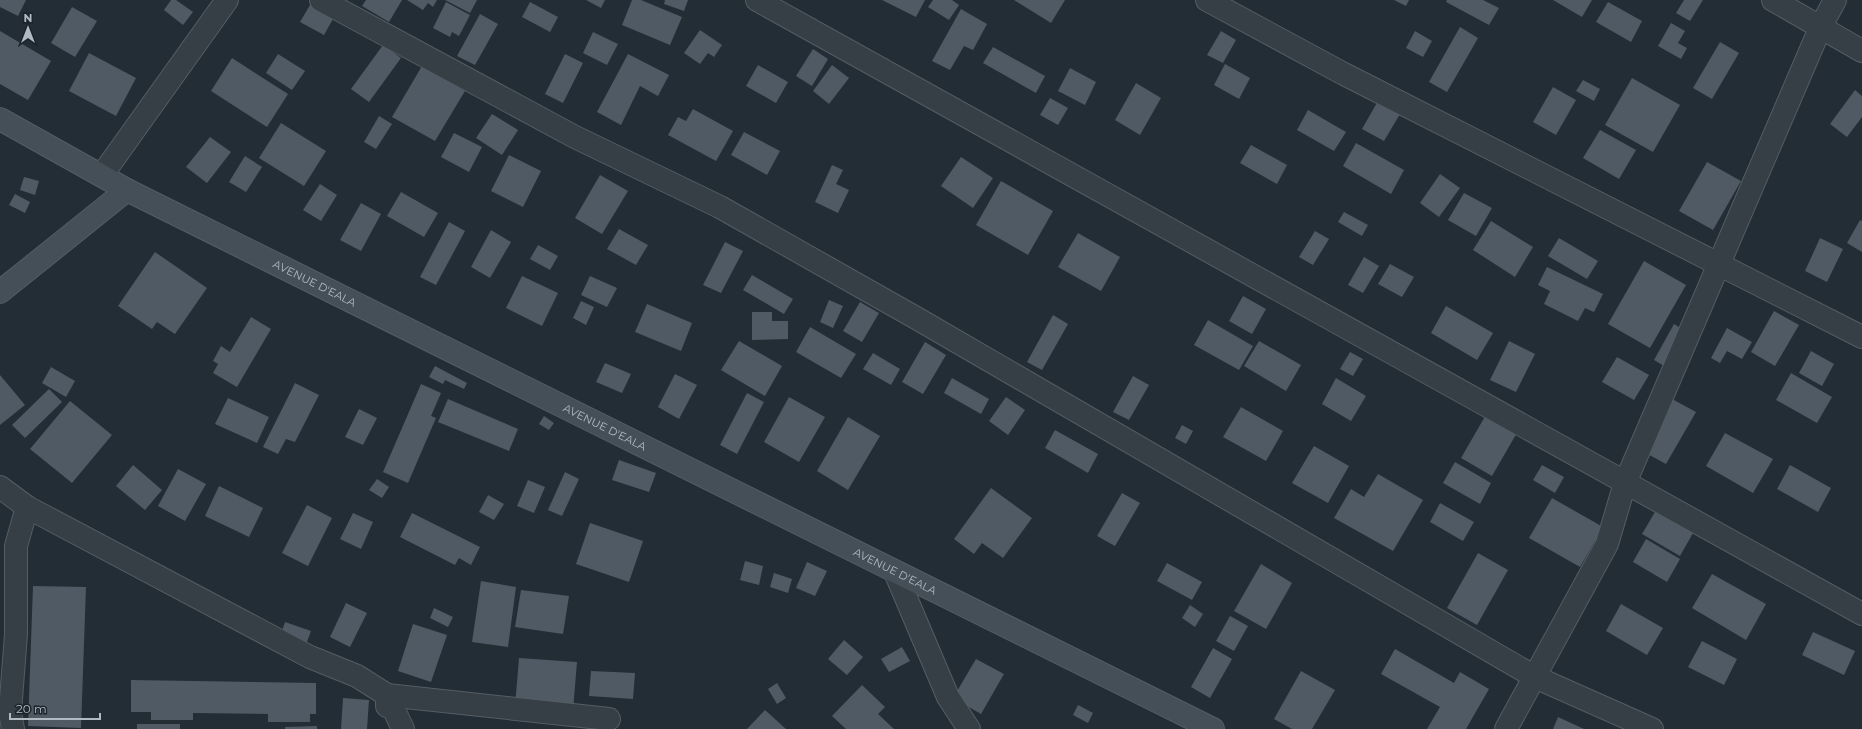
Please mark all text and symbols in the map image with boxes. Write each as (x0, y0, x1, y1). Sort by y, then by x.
north arrow (8, 8, 48, 48)
text: N (24, 11, 32, 25)
street label: AVENUE D'EALA (271, 257, 359, 310)
street label: AVENUE D'EALA (561, 401, 649, 454)
street label: AVENUE D'EALA (851, 545, 939, 598)
scale bar (10, 695, 100, 721)
text: 20 m (16, 701, 47, 716)

